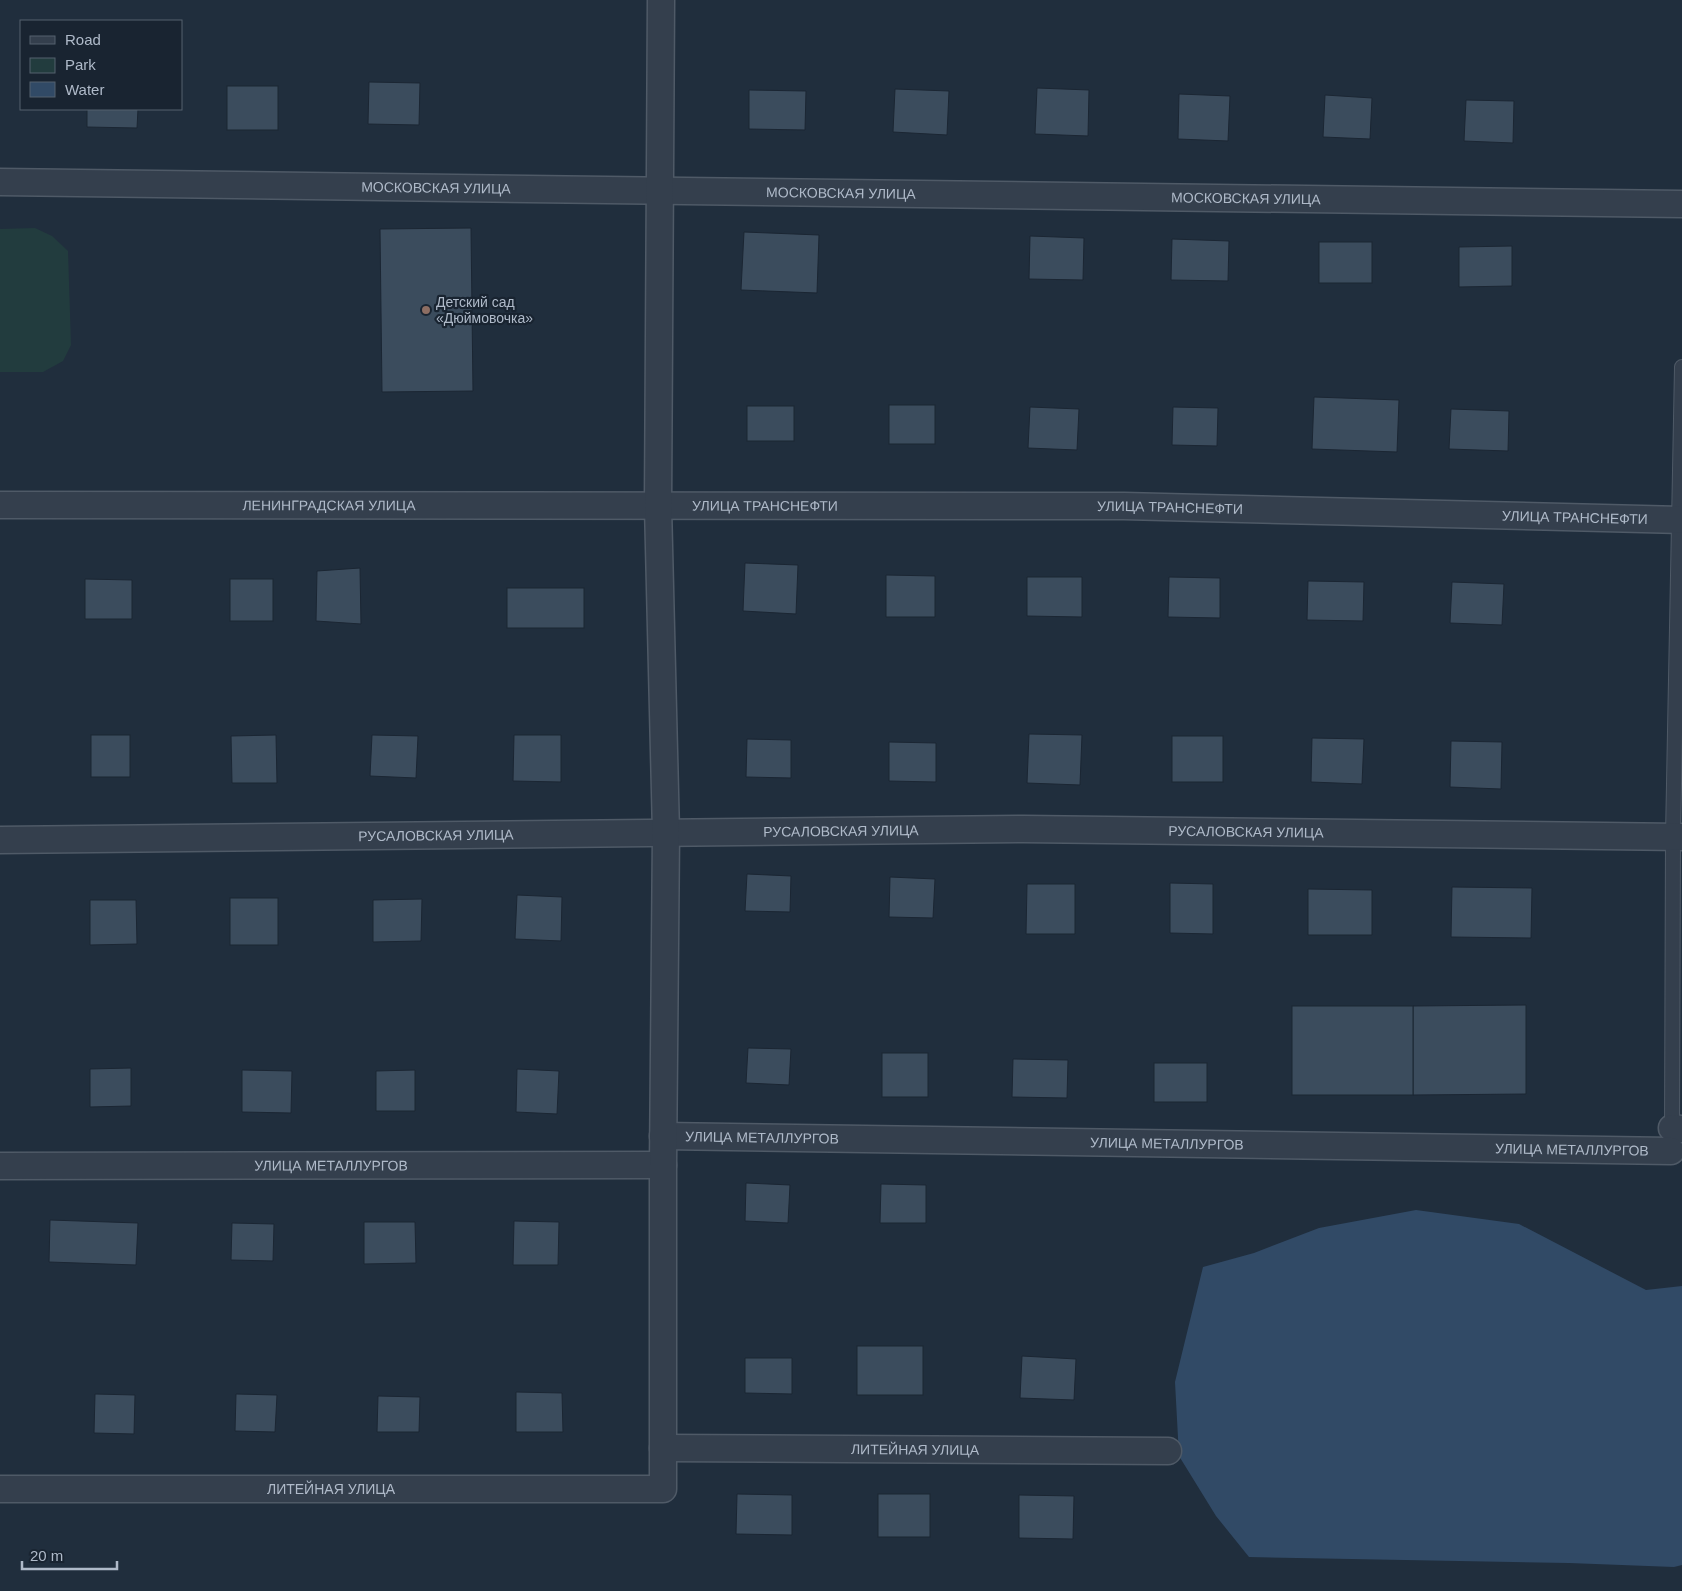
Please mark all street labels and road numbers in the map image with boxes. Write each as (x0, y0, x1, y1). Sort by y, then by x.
street label: МОСКОВСКАЯ УЛИЦА (361, 179, 511, 197)
street label: МОСКОВСКАЯ УЛИЦА (766, 184, 916, 202)
street label: МОСКОВСКАЯ УЛИЦА (1171, 189, 1321, 207)
street label: ЛЕНИНГРАДСКАЯ УЛИЦА (242, 497, 416, 513)
street label: УЛИЦА ТРАНСНЕФТИ (692, 498, 838, 514)
street label: УЛИЦА ТРАНСНЕФТИ (1097, 498, 1243, 517)
street label: УЛИЦА ТРАНСНЕФТИ (1502, 507, 1648, 527)
street label: РУСАЛОВСКАЯ УЛИЦА (763, 822, 919, 840)
street label: РУСАЛОВСКАЯ УЛИЦА (1168, 823, 1324, 841)
street label: РУСАЛОВСКАЯ УЛИЦА (358, 826, 514, 844)
street label: УЛИЦА МЕТАЛЛУРГОВ (685, 1128, 839, 1147)
street label: УЛИЦА МЕТАЛЛУРГОВ (1090, 1134, 1244, 1153)
street label: УЛИЦА МЕТАЛЛУРГОВ (1495, 1140, 1649, 1159)
street label: УЛИЦА МЕТАЛЛУРГОВ (254, 1157, 408, 1174)
street label: ЛИТЕЙНАЯ УЛИЦА (851, 1440, 980, 1458)
street label: ЛИТЕЙНАЯ УЛИЦА (267, 1480, 396, 1497)

